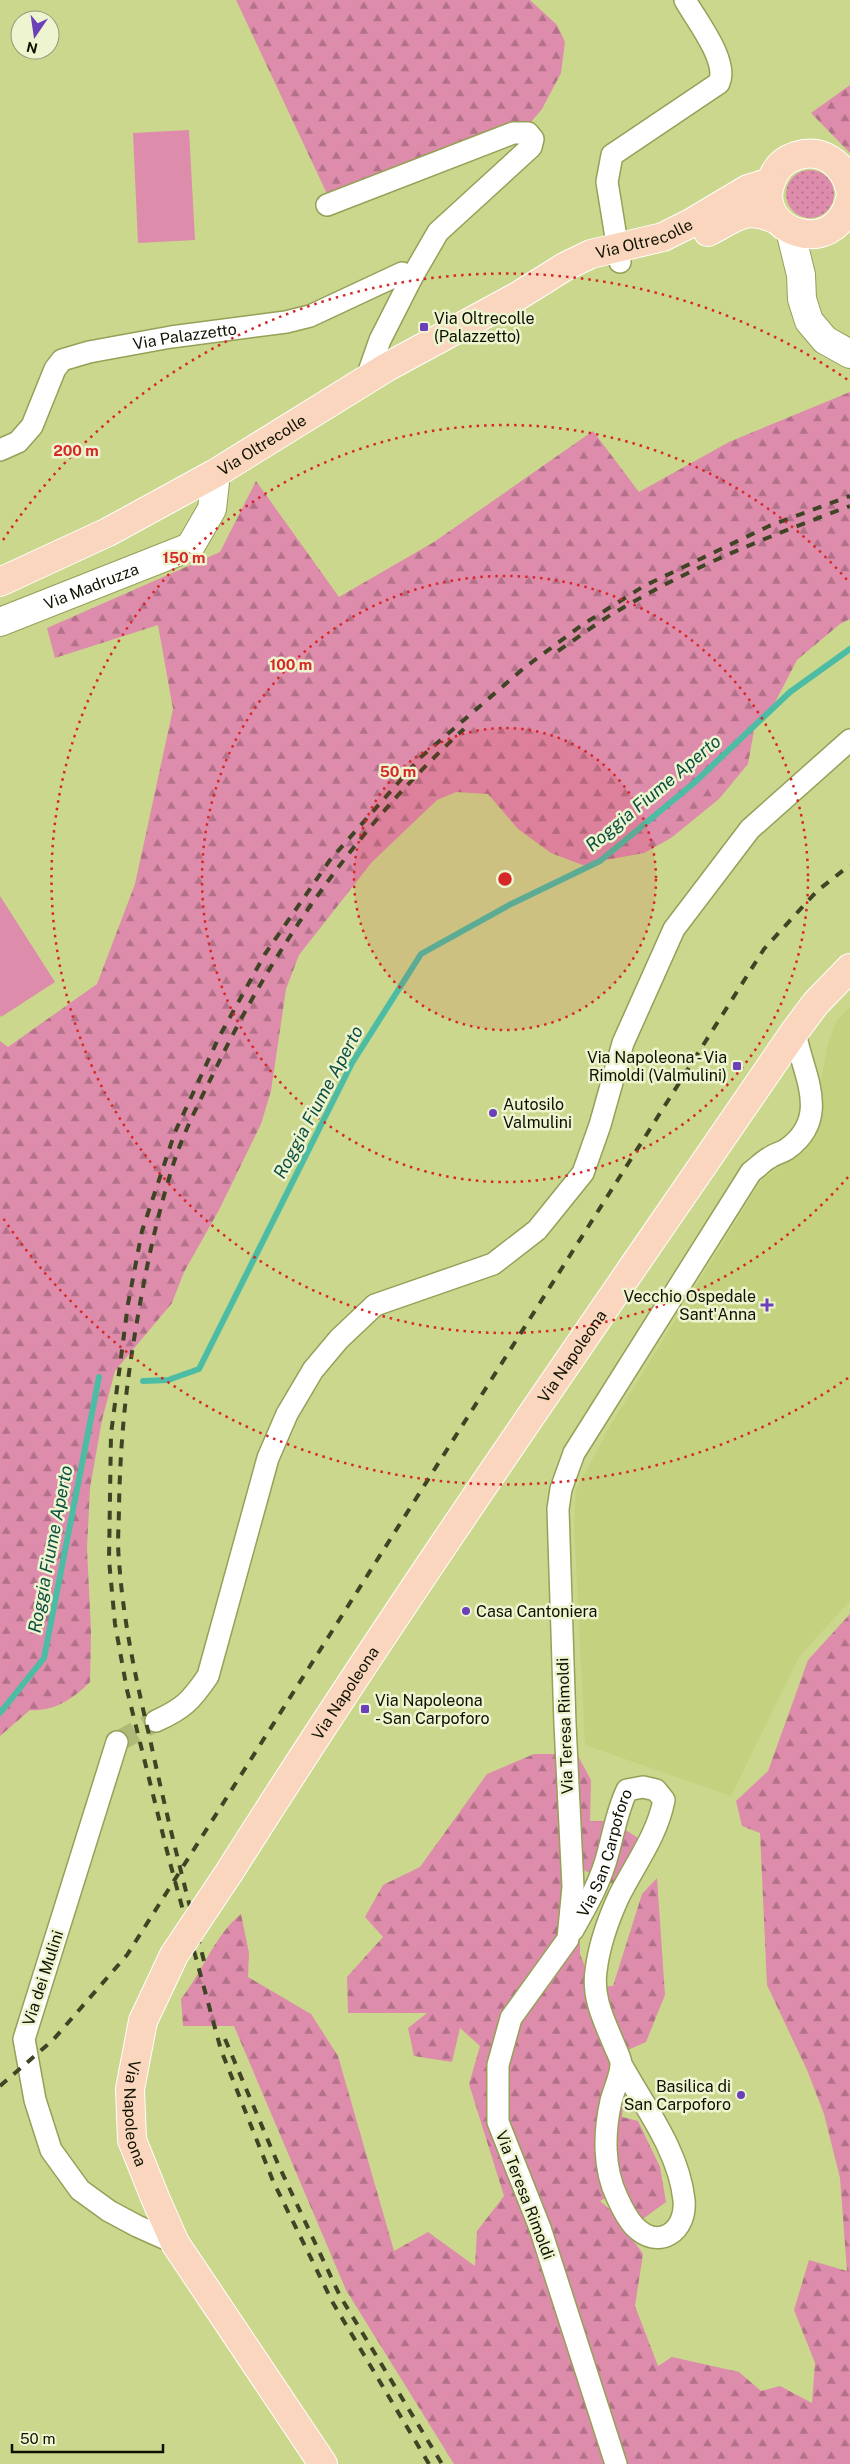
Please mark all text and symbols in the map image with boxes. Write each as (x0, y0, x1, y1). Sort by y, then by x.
north arrow (10, 10, 60, 60)
text: N (25, 39, 39, 57)
street label: Via Oltrecolle (594, 214, 696, 262)
place label: Via Oltrecolle (Palazzetto) (434, 309, 535, 346)
street label: Via Palazzetto (131, 319, 238, 353)
marker: Via Oltrecolle (Palazzetto) (418, 321, 430, 333)
street label: Via Oltrecolle (214, 410, 310, 479)
text: 200 m (53, 442, 99, 459)
text: 150 m (162, 549, 206, 566)
street label: Via Madruzza (41, 559, 141, 613)
text: 100 m (270, 656, 312, 673)
water label: Roggia Fiume Aperto (581, 730, 725, 856)
text: 50 m (380, 763, 416, 780)
centre of rings (496, 870, 514, 888)
water label: Roggia Fiume Aperto (269, 1022, 367, 1182)
place label: Via Napoleona - Via Rimoldi (Valmulini) (587, 1048, 727, 1085)
marker: Via Napoleona - Via Rimoldi (Valmulini) (731, 1060, 743, 1072)
place label: Autosilo Valmulini (503, 1095, 572, 1132)
marker: Autosilo Valmulini (487, 1107, 499, 1119)
place label: Vecchio Ospedale Sant'Anna (623, 1287, 756, 1324)
marker: Vecchio Ospedale Sant'Anna (760, 1298, 774, 1312)
street label: Via Napoleona (534, 1306, 610, 1406)
water label: Roggia Fiume Aperto (23, 1463, 77, 1634)
place label: Casa Cantoniera (476, 1602, 597, 1621)
marker: Casa Cantoniera (460, 1605, 472, 1617)
street label: Via Napoleona (307, 1643, 382, 1743)
street label: Via Teresa Rimoldi (553, 1657, 577, 1795)
place label: Via Napoleona - San Carpoforo (375, 1691, 490, 1728)
marker: Via Napoleona - San Carpoforo (359, 1703, 371, 1715)
street label: Via San Carpoforo (573, 1786, 636, 1920)
street label: Via dei Mulini (19, 1928, 67, 2028)
street label: Via Napoleona (120, 2059, 151, 2169)
place label: Basilica di San Carpoforo (624, 2077, 731, 2114)
marker: Basilica di San Carpoforo (735, 2089, 747, 2101)
street label: Via Teresa Rimoldi (492, 2128, 558, 2262)
scale bar (12, 2422, 164, 2454)
text: 50 m (20, 2430, 55, 2447)

